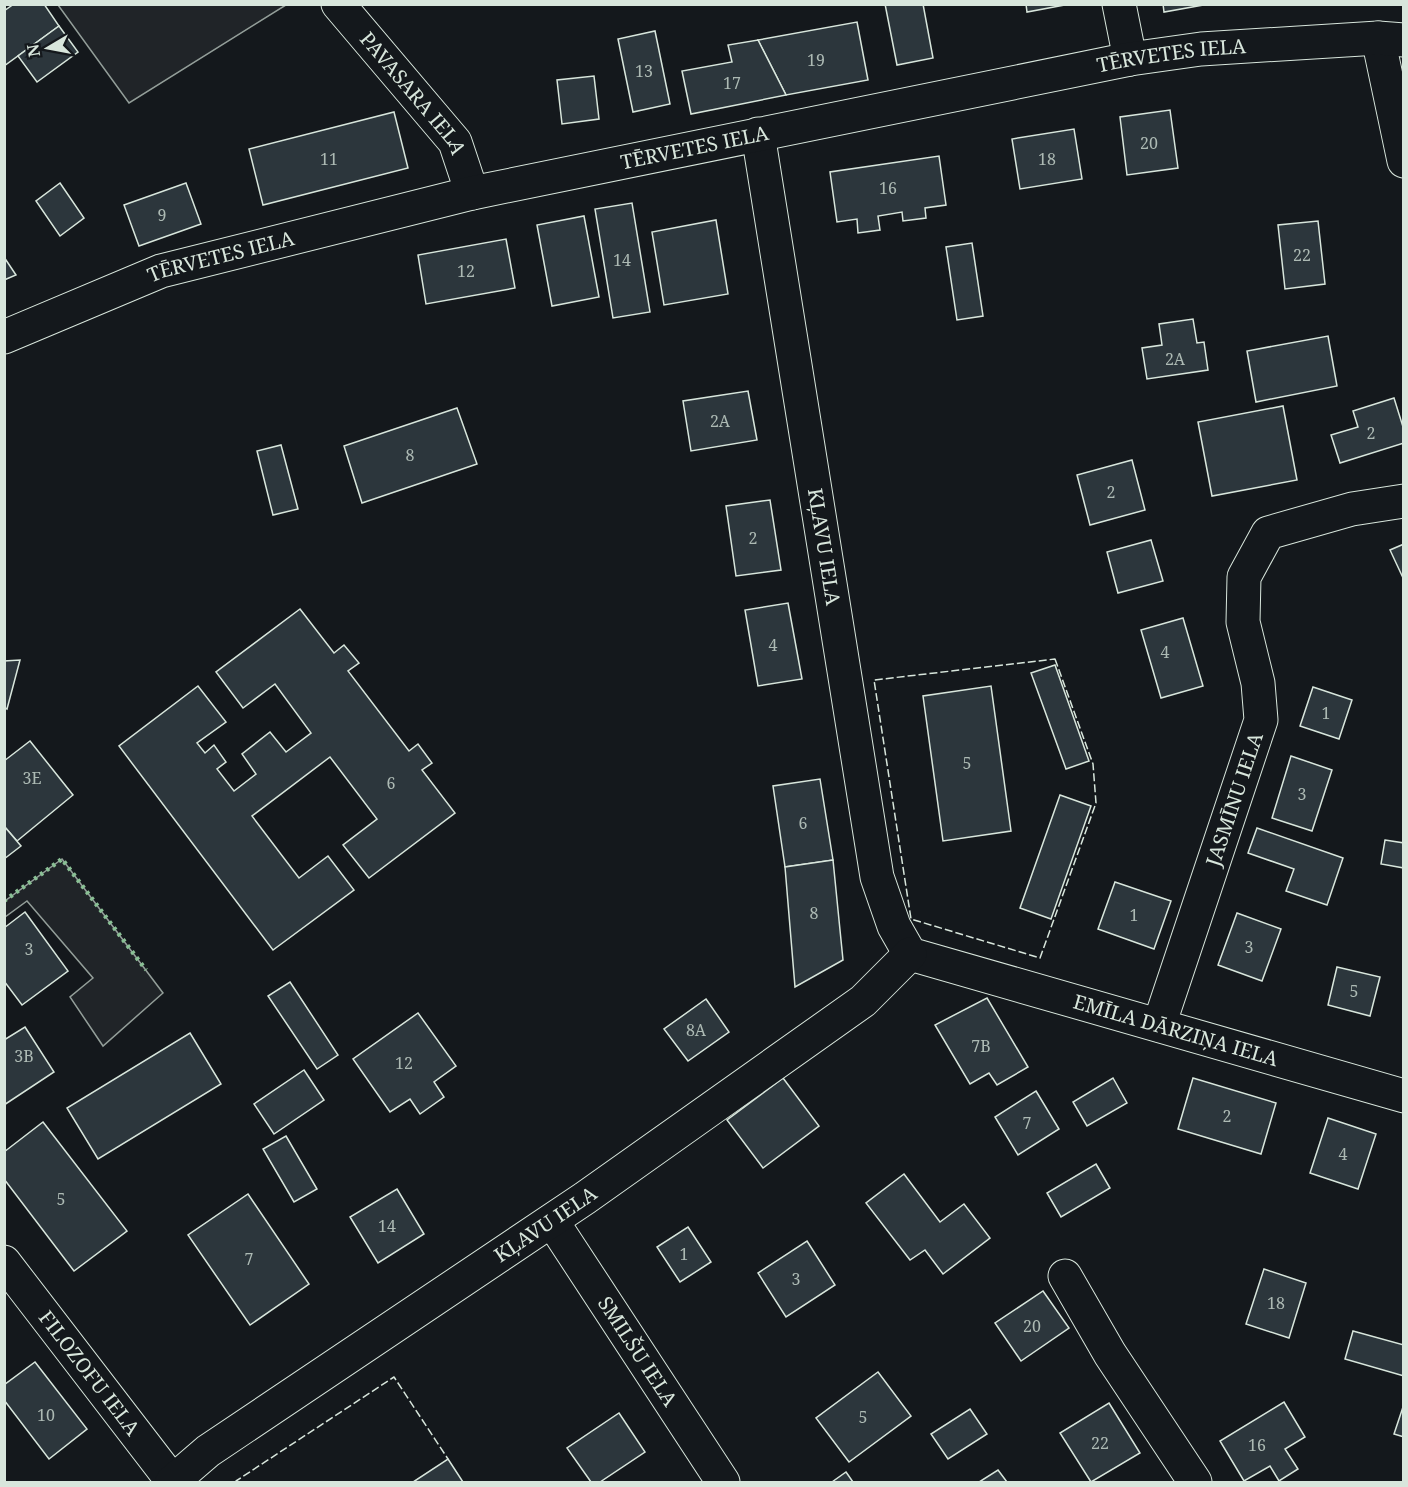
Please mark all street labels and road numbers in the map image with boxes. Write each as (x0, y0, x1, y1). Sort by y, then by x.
street label: PAVASARA IELA (354, 26, 473, 159)
street label: TĒRVETES IELA (1094, 32, 1248, 78)
street label: TĒRVETES IELA (618, 119, 772, 175)
street label: TĒRVETES IELA (143, 224, 298, 288)
street label: KĻAVU IELA (802, 486, 847, 608)
street label: JASMĪNU IELA (1199, 728, 1269, 870)
street label: EMĪLA DĀRZIŅA IELA (1070, 988, 1282, 1072)
street label: KĻAVU IELA (489, 1179, 603, 1268)
street label: SMILŠU IELA (592, 1291, 684, 1412)
street label: FILOZOFU IELA (33, 1305, 147, 1441)

